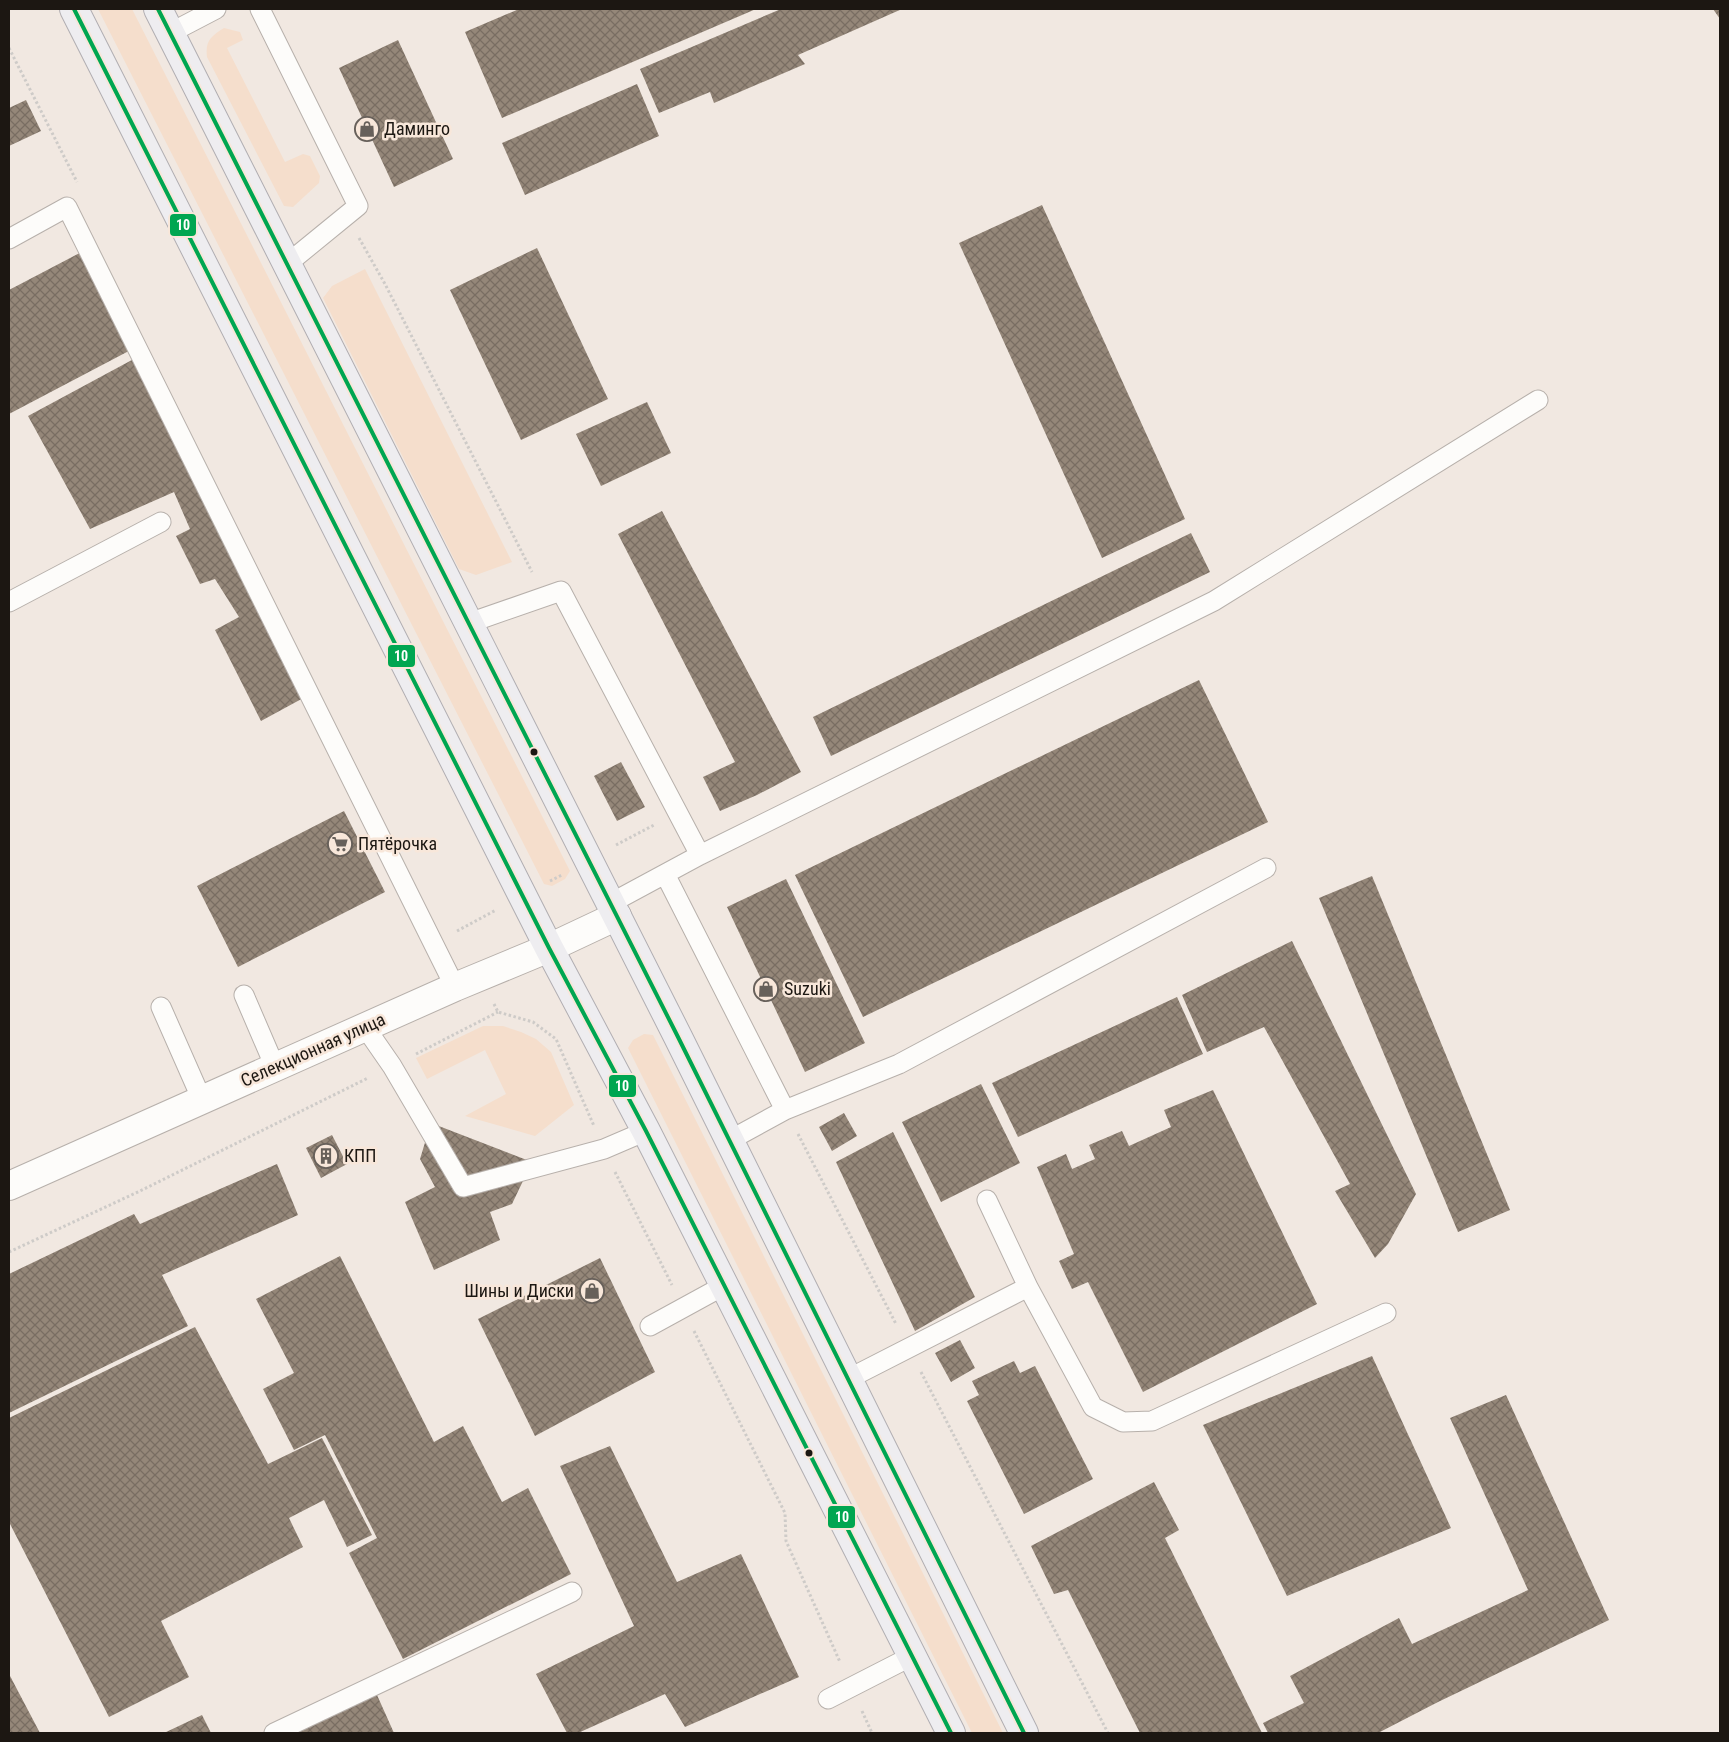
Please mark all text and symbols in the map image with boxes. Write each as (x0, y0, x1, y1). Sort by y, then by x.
shop icon: Даминго (354, 116, 380, 142)
place label: Даминго (384, 118, 450, 139)
line badge: 10 (169, 213, 197, 237)
text: 10 (176, 217, 190, 233)
line badge: 10 (387, 644, 416, 668)
text: 10 (394, 648, 408, 664)
unlabelled marker (529, 747, 539, 757)
supermarket icon: Пятёрочка (327, 831, 353, 857)
place label: Пятёрочка (358, 833, 437, 854)
shop icon: Suzuki (753, 976, 779, 1002)
place label: Suzuki (784, 978, 831, 999)
street label: Селекционная улица (237, 1008, 388, 1091)
line badge: 10 (608, 1074, 637, 1098)
text: 10 (615, 1078, 629, 1094)
building icon: КПП (313, 1143, 339, 1169)
place label: КПП (344, 1145, 376, 1166)
shop icon: Шины и Диски (579, 1278, 605, 1304)
place label: Шины и Диски (464, 1280, 574, 1301)
unlabelled marker (804, 1448, 814, 1458)
line badge: 10 (827, 1505, 856, 1529)
text: 10 (835, 1509, 849, 1525)

